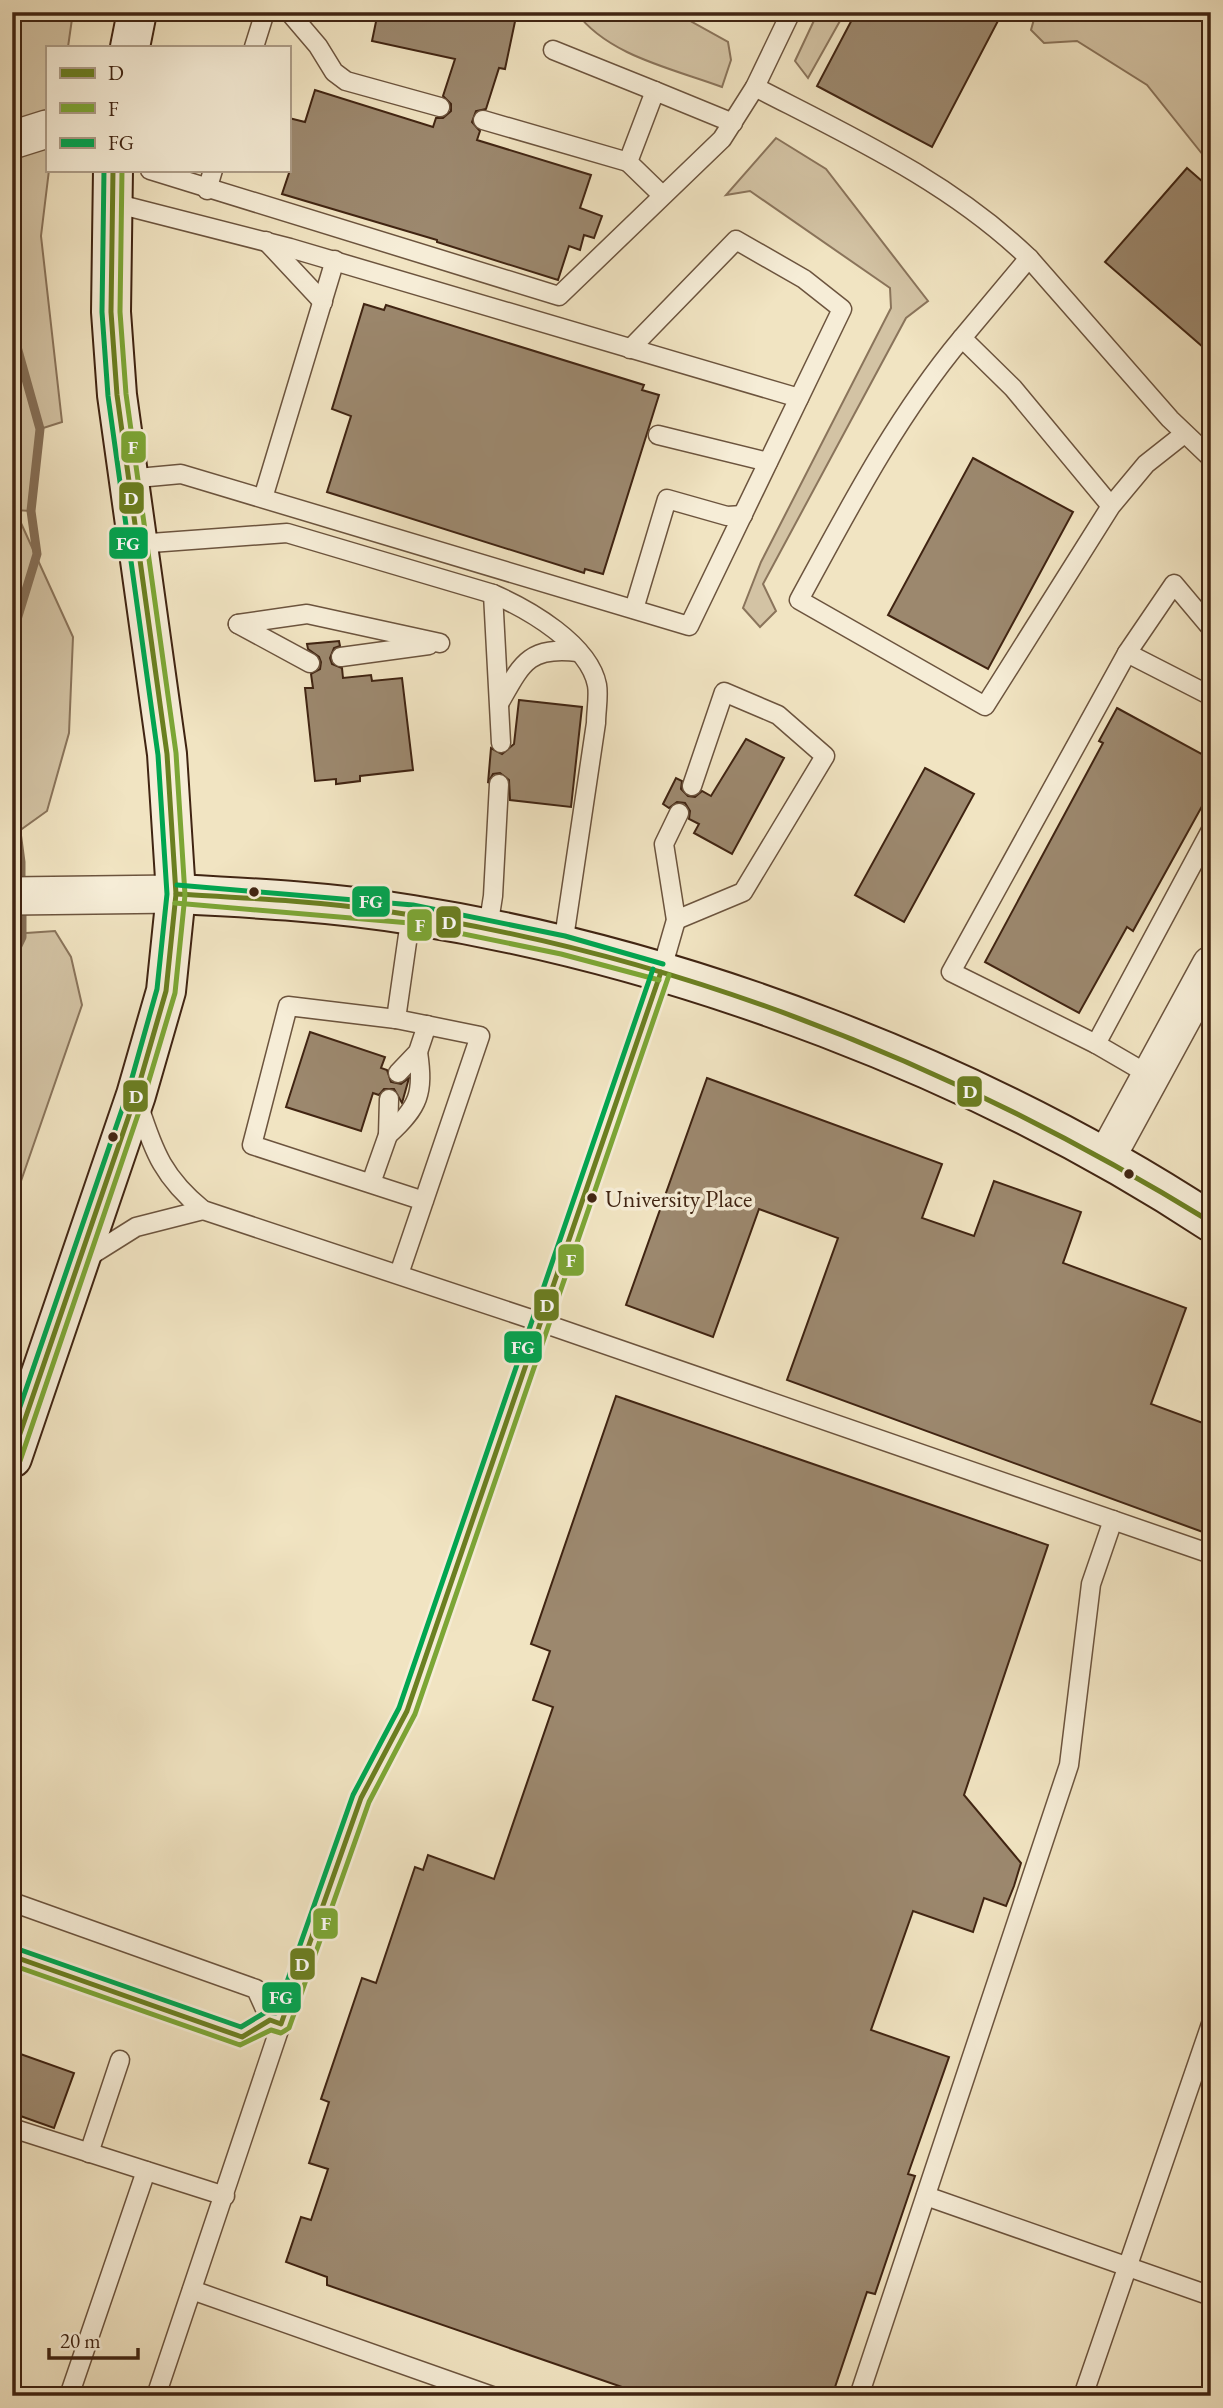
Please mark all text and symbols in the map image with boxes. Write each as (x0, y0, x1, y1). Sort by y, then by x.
legend (46, 46, 290, 172)
text: D (108, 59, 124, 86)
text: F (108, 95, 119, 122)
text: FG (108, 129, 134, 156)
line badge: F (120, 430, 147, 464)
text: F (128, 435, 139, 460)
line badge: D (118, 481, 145, 515)
text: D (124, 486, 139, 511)
line badge: FG (108, 526, 149, 560)
text: FG (116, 531, 140, 556)
unlabelled marker (247, 885, 261, 899)
line badge: FG (351, 885, 391, 918)
text: FG (359, 889, 383, 914)
line badge: D (435, 905, 462, 939)
line badge: F (406, 908, 433, 942)
text: D (442, 910, 457, 935)
text: F (415, 913, 426, 938)
line badge: D (956, 1075, 983, 1108)
line badge: D (122, 1079, 149, 1113)
text: D (963, 1079, 978, 1104)
text: D (129, 1084, 144, 1109)
unlabelled marker (106, 1130, 120, 1144)
unlabelled marker (1122, 1167, 1136, 1181)
place label: University Place (605, 1183, 752, 1214)
marker: University Place (585, 1191, 599, 1205)
line badge: F (557, 1243, 585, 1277)
text: F (566, 1248, 577, 1273)
line badge: D (533, 1288, 560, 1322)
text: D (540, 1293, 555, 1318)
line badge: FG (503, 1330, 543, 1364)
text: FG (511, 1335, 535, 1360)
line badge: F (312, 1907, 339, 1940)
text: F (321, 1911, 332, 1936)
line badge: D (289, 1947, 316, 1981)
text: D (295, 1952, 310, 1977)
line badge: FG (261, 1981, 302, 2014)
text: FG (269, 1985, 293, 2010)
scale bar (49, 2317, 138, 2361)
text: 20 m (60, 2327, 101, 2354)

